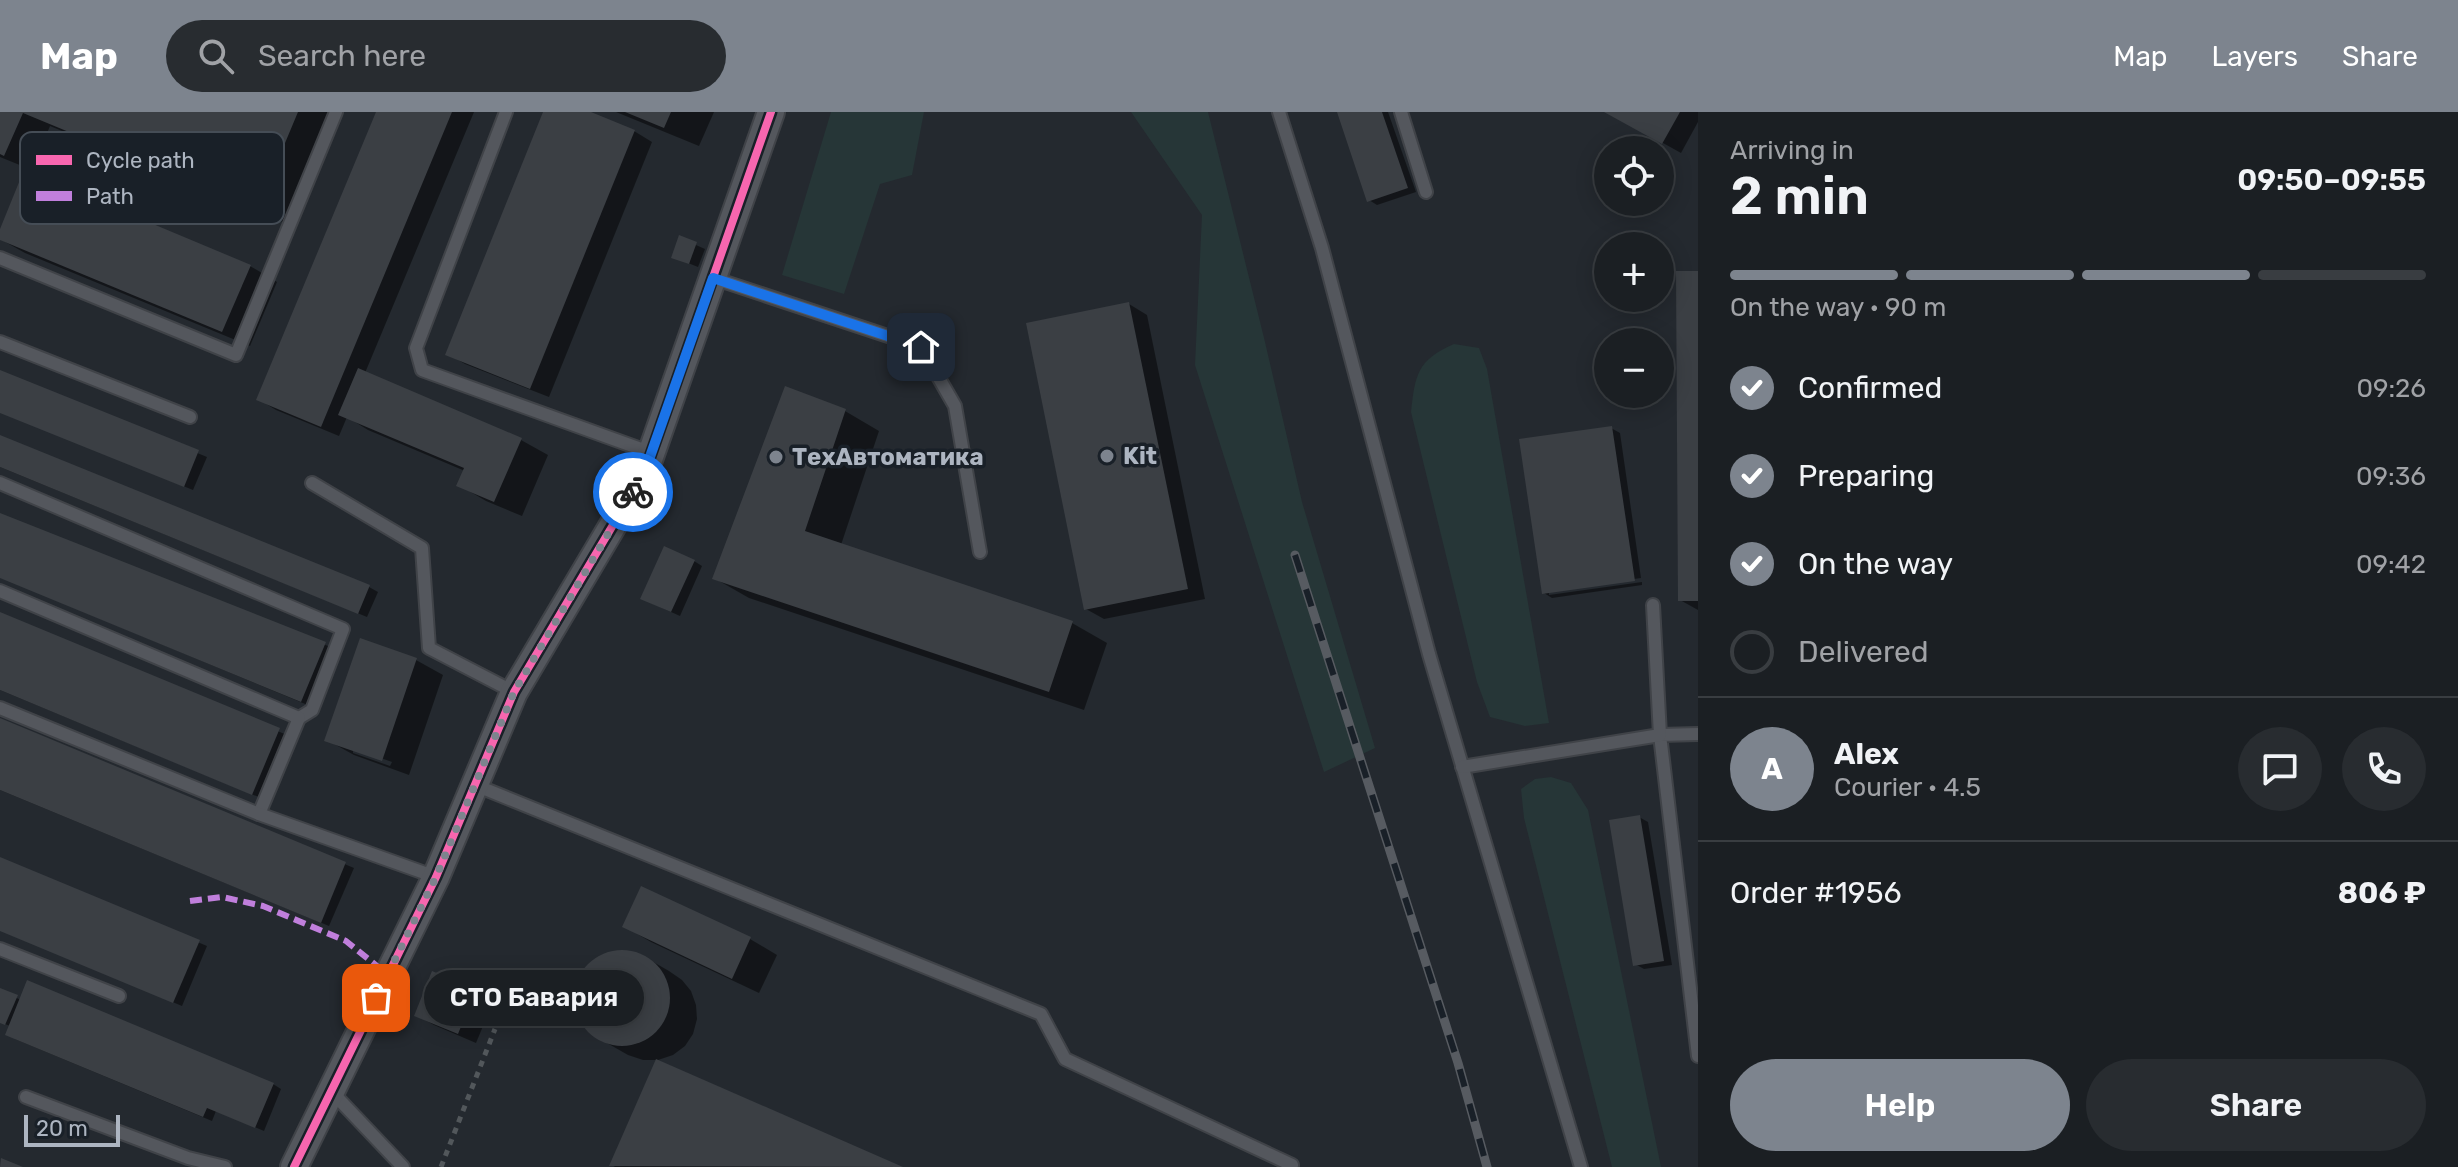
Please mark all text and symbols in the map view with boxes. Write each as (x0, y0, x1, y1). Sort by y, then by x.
search box (166, 20, 726, 92)
text: Map (40, 33, 118, 79)
icon: search (194, 34, 238, 78)
text: Search here (258, 38, 426, 74)
text: Map (2113, 40, 2168, 73)
text: Layers (2212, 40, 2298, 73)
text: Share (2342, 40, 2418, 73)
legend (20, 132, 284, 224)
text: Arriving in (1730, 135, 1854, 166)
map controls (1594, 136, 1674, 408)
button: locate (1594, 136, 1674, 216)
text: Cycle path (86, 147, 195, 174)
text: 09:50–09:55 (2237, 162, 2426, 198)
text: 2 min (1730, 165, 1869, 227)
text: Path (86, 183, 134, 210)
button: + (1594, 232, 1674, 312)
text: On the way · 90 m (1730, 292, 1946, 323)
pin (887, 313, 955, 381)
icon: home (899, 325, 943, 369)
button: − (1594, 328, 1674, 408)
icon: check (1730, 366, 1774, 410)
text: Confirmed (1798, 370, 1942, 406)
text: 09:26 (2356, 373, 2426, 404)
place label: Kit (1123, 442, 1157, 470)
place label: ТехАвтоматика (792, 443, 984, 471)
marker: Kit (1098, 447, 1116, 465)
marker: ТехАвтоматика (767, 448, 785, 466)
courier (593, 452, 673, 532)
icon: check (1730, 454, 1774, 498)
text: Preparing (1798, 458, 1934, 494)
text: 09:36 (2356, 461, 2426, 492)
icon: bike (611, 470, 655, 514)
icon: check (1730, 542, 1774, 586)
text: On the way (1798, 546, 1953, 582)
text: 09:42 (2356, 549, 2426, 580)
text: Delivered (1798, 634, 1929, 670)
button: chat (2238, 727, 2322, 811)
button: phone (2342, 727, 2426, 811)
text: Alex (1834, 736, 1899, 772)
text: A (1761, 751, 1783, 787)
text: Courier · 4.5 (1834, 772, 1981, 803)
text: Order #1956 (1730, 875, 1902, 911)
text: 806 ₽ (2338, 875, 2426, 911)
pin (342, 964, 410, 1032)
callout: СТО Бавария (424, 970, 644, 1026)
icon: bag (354, 976, 398, 1020)
text: СТО Бавария (450, 982, 618, 1013)
button: Help (1730, 1059, 2070, 1151)
button: Share (2086, 1059, 2426, 1151)
scale bar (24, 1111, 120, 1147)
text: 20 m (36, 1115, 88, 1142)

